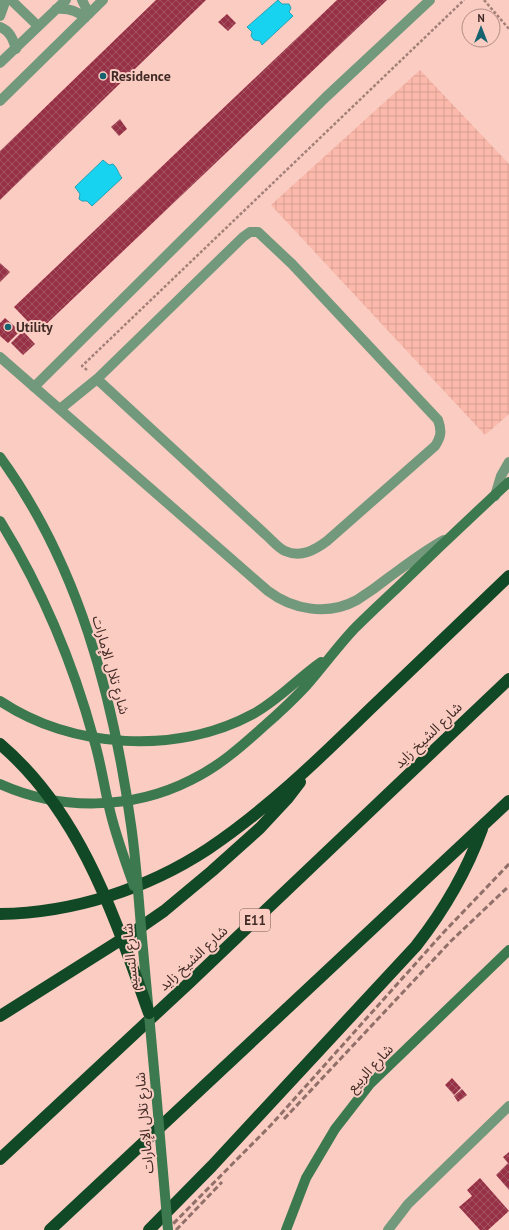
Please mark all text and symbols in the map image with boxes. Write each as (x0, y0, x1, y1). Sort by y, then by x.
north arrow (461, 8, 501, 48)
text: N (477, 11, 485, 25)
place label: Residence (111, 67, 171, 85)
marker: Residence (98, 71, 108, 81)
place label: Utility (16, 318, 53, 336)
marker: Utility (3, 322, 13, 332)
street label: شارع تلال الإمارات (86, 613, 134, 717)
street label: شارع الشيخ زايد (390, 698, 467, 773)
road number: E11 (240, 909, 270, 931)
street label: شارع الشيخ زايد (155, 921, 233, 996)
street label: شارع النسيم (118, 922, 144, 992)
street label: شارع الربيع (343, 1040, 398, 1097)
street label: شارع تلال الإمارات (131, 1071, 159, 1175)

